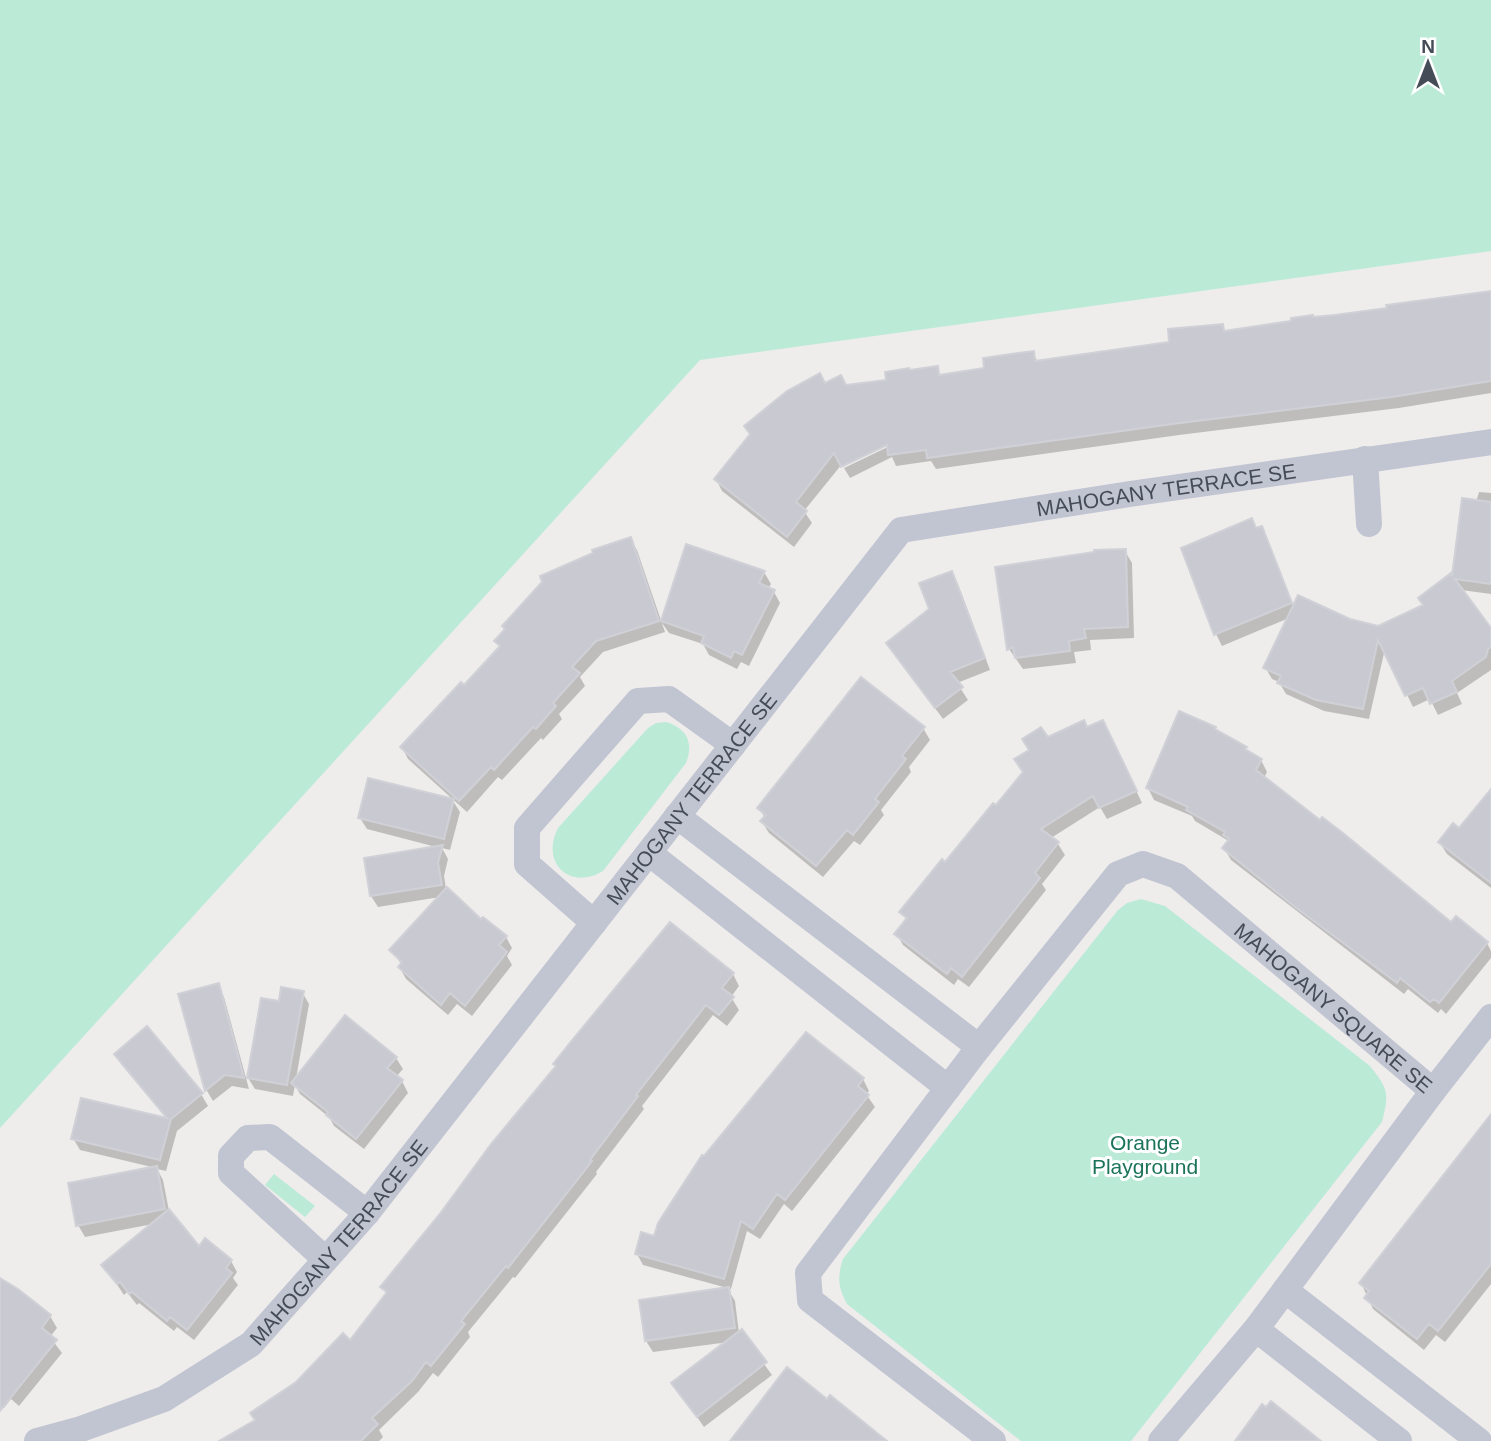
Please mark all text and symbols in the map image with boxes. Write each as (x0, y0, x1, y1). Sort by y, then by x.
north arrow (1393, 28, 1463, 98)
text: N (1421, 36, 1435, 57)
street label: MAHOGANY TERRACE SE (1035, 459, 1297, 520)
street label: MAHOGANY TERRACE SE (601, 688, 781, 909)
street label: MAHOGANY SQUARE SE (1230, 918, 1437, 1097)
park label: Orange Playground (1092, 1131, 1198, 1178)
street label: MAHOGANY TERRACE SE (245, 1135, 432, 1349)

